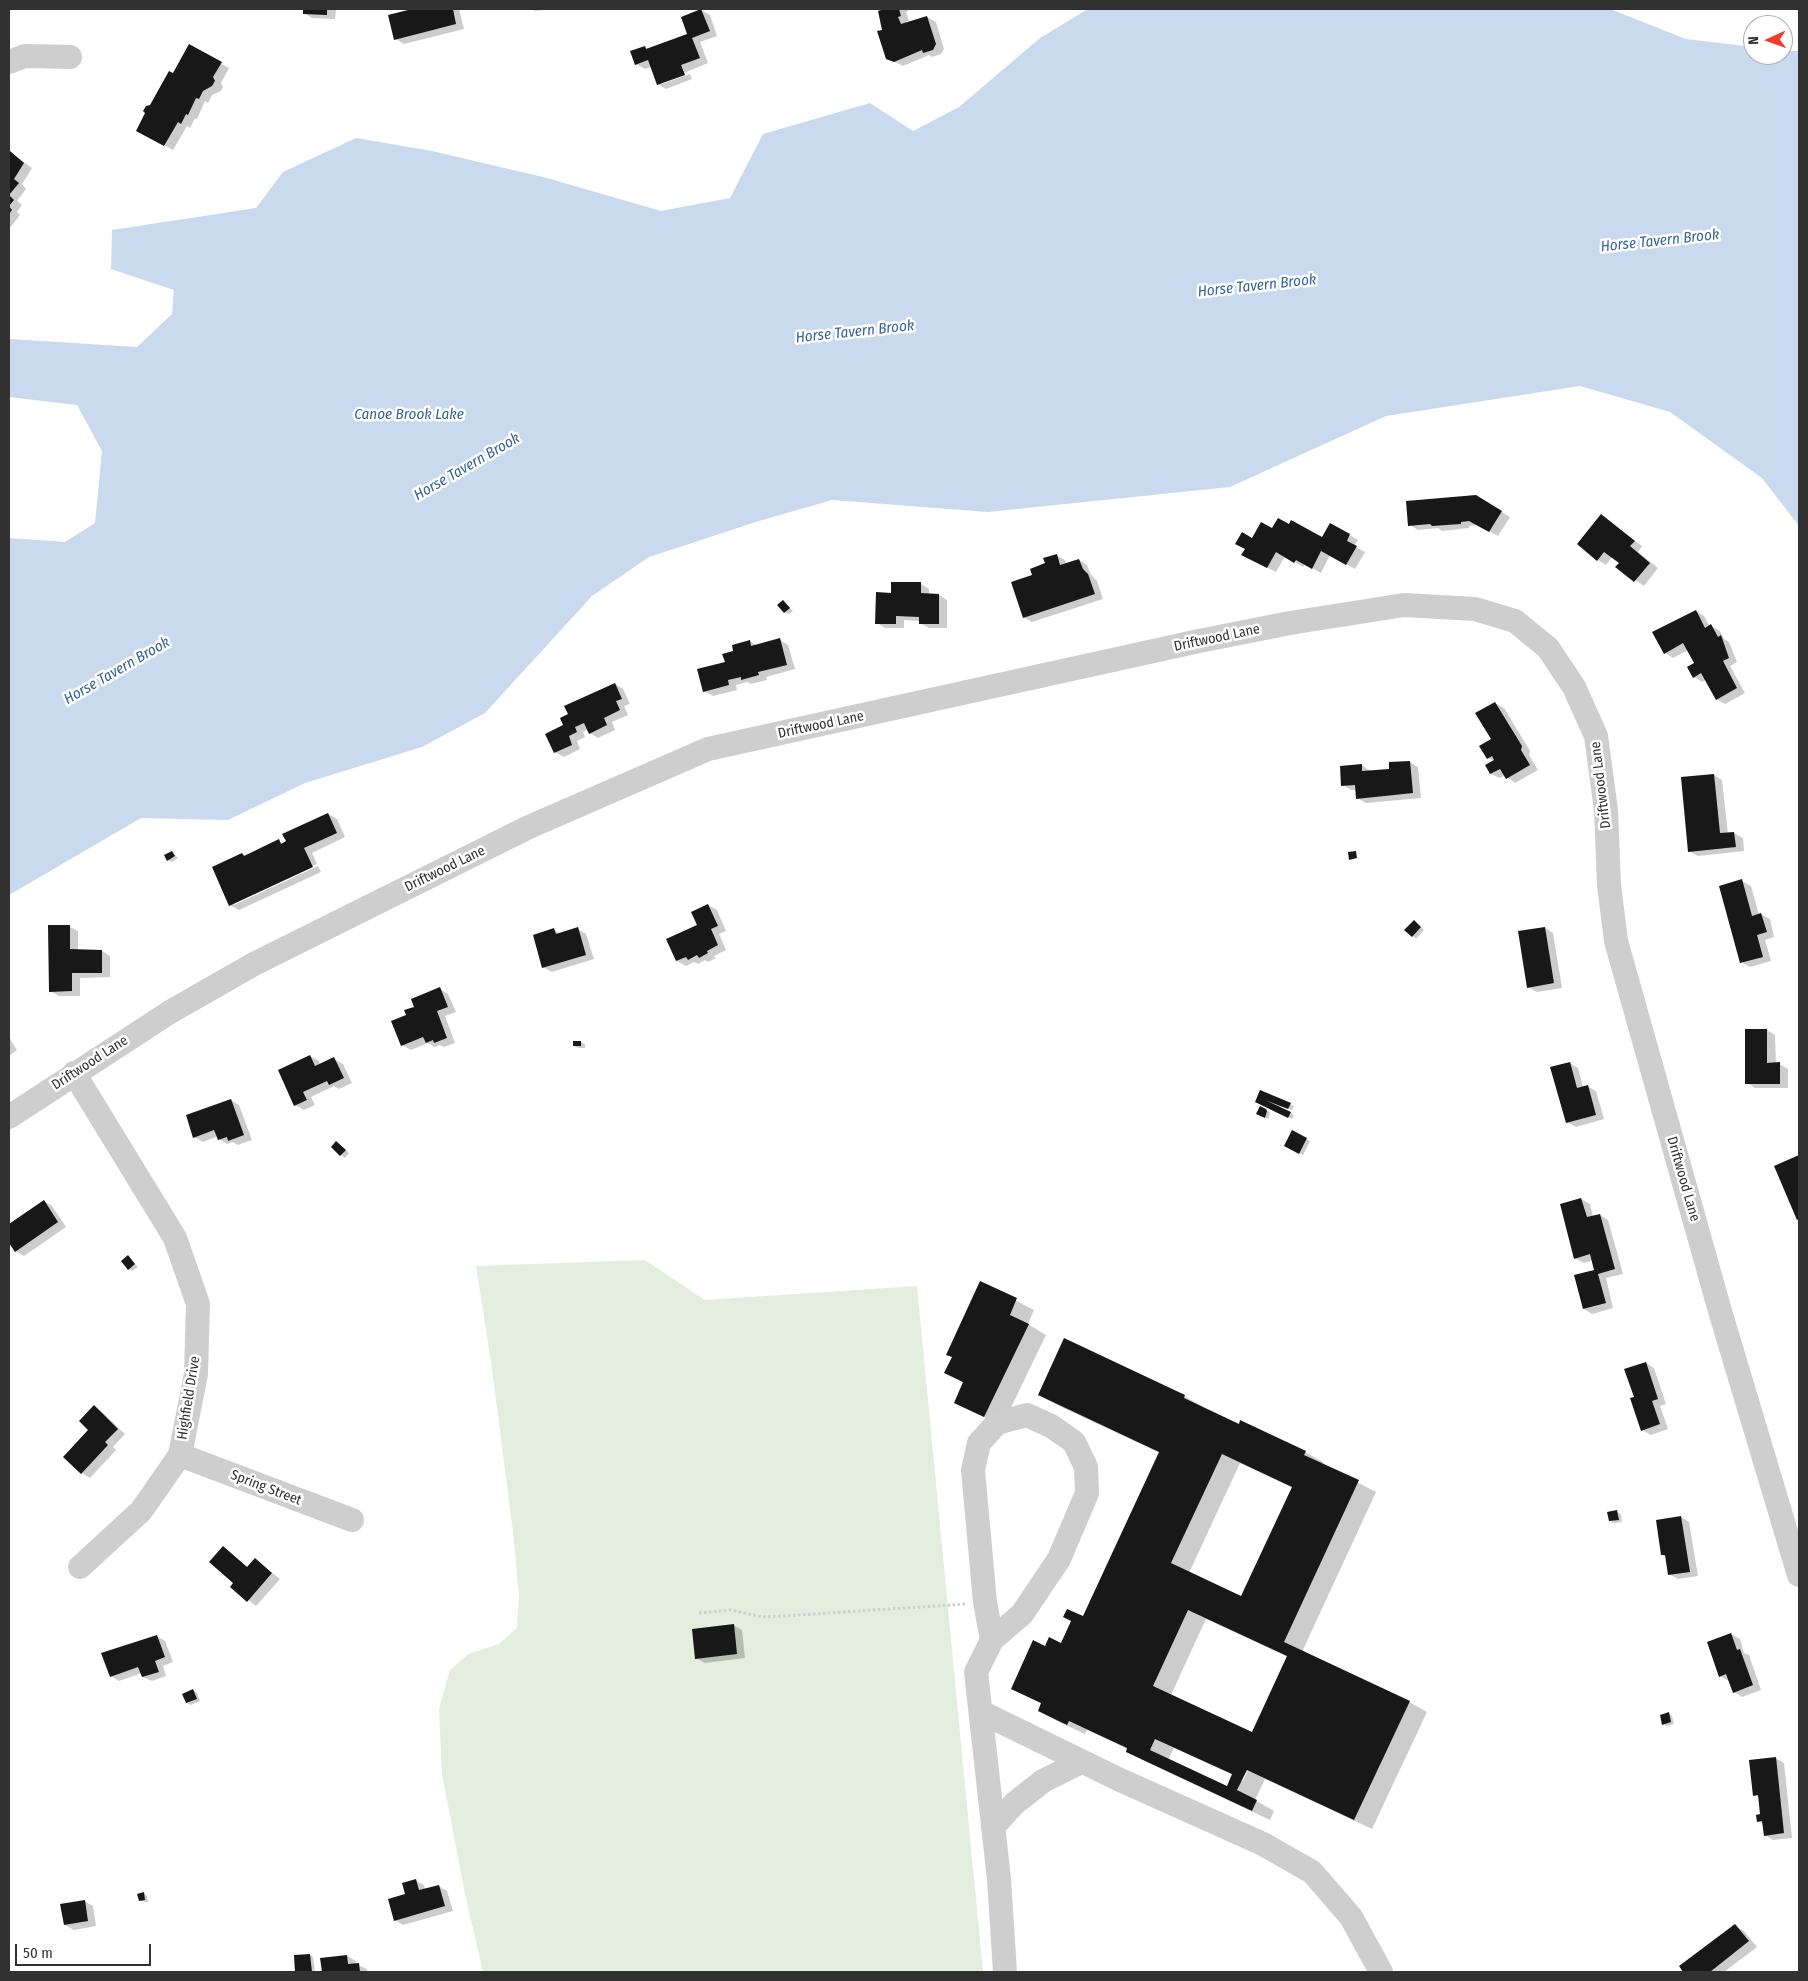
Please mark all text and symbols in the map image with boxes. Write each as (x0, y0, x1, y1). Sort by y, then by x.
north arrow (1743, 15, 1793, 65)
text: N (1745, 36, 1762, 45)
water label: Horse Tavern Brook (1600, 226, 1720, 256)
water label: Horse Tavern Brook (1197, 271, 1317, 301)
water label: Horse Tavern Brook (795, 317, 915, 347)
water label: Canoe Brook Lake (354, 406, 464, 424)
water label: Horse Tavern Brook (411, 429, 523, 505)
street label: Driftwood Lane (1173, 621, 1261, 655)
water label: Horse Tavern Brook (61, 633, 173, 709)
street label: Driftwood Lane (777, 708, 865, 742)
street label: Driftwood Lane (1587, 741, 1615, 829)
street label: Driftwood Lane (402, 842, 488, 896)
street label: Driftwood Lane (49, 1032, 131, 1094)
street label: Driftwood Lane (1663, 1135, 1703, 1223)
street label: Highfield Drive (174, 1355, 204, 1441)
street label: Spring Street (228, 1467, 304, 1509)
scale bar (18, 1934, 154, 1966)
text: 50 m (23, 1944, 53, 1962)

